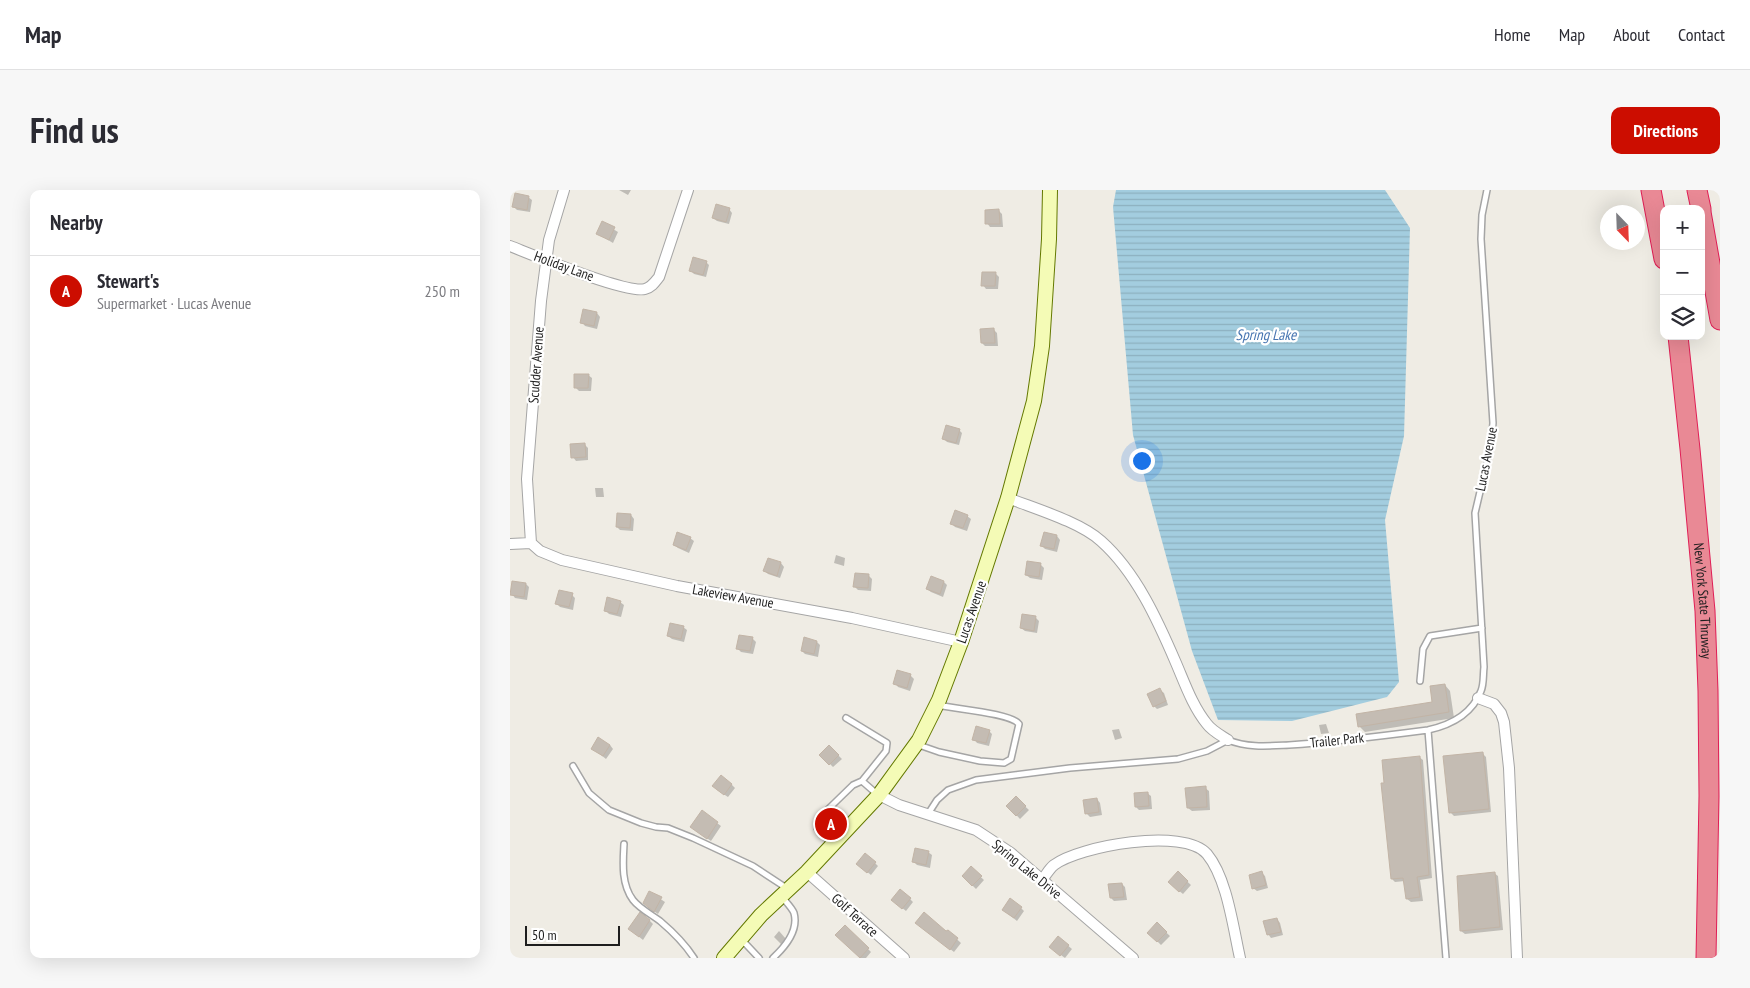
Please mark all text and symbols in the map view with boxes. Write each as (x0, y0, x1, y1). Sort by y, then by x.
text: Map (25, 19, 62, 50)
text: Home (1494, 23, 1531, 46)
text: Map (1559, 23, 1585, 46)
text: About (1613, 23, 1650, 46)
text: Contact (1678, 23, 1725, 46)
text: Find us (30, 107, 119, 153)
button: Directions (1611, 107, 1720, 154)
north arrow (1600, 205, 1645, 250)
map controls (1660, 205, 1705, 340)
button: + (1660, 205, 1705, 250)
text: Nearby (50, 209, 103, 236)
street label: Holiday Lane (532, 247, 597, 285)
button: − (1660, 250, 1705, 295)
text: Stewart's (97, 269, 159, 293)
text: A (62, 281, 70, 301)
text: 250 m (425, 281, 460, 301)
text: Supermarket · Lucas Avenue (97, 293, 251, 313)
button: layers (1660, 295, 1705, 340)
water label: Spring Lake (1236, 325, 1297, 344)
street label: Scudder Avenue (524, 326, 548, 404)
street label: Lucas Avenue (1471, 425, 1501, 493)
your location (1129, 448, 1155, 474)
street label: New York State Thruway (1690, 542, 1716, 660)
street label: Lucas Avenue (952, 578, 990, 646)
street label: Lakeview Avenue (691, 580, 775, 612)
street label: Trailer Park (1309, 728, 1365, 752)
pin: A (815, 805, 847, 843)
street label: Spring Lake Drive (988, 835, 1066, 903)
street label: Golf Terrace (828, 889, 882, 941)
scale bar (525, 923, 620, 946)
text: 50 m (532, 926, 557, 944)

